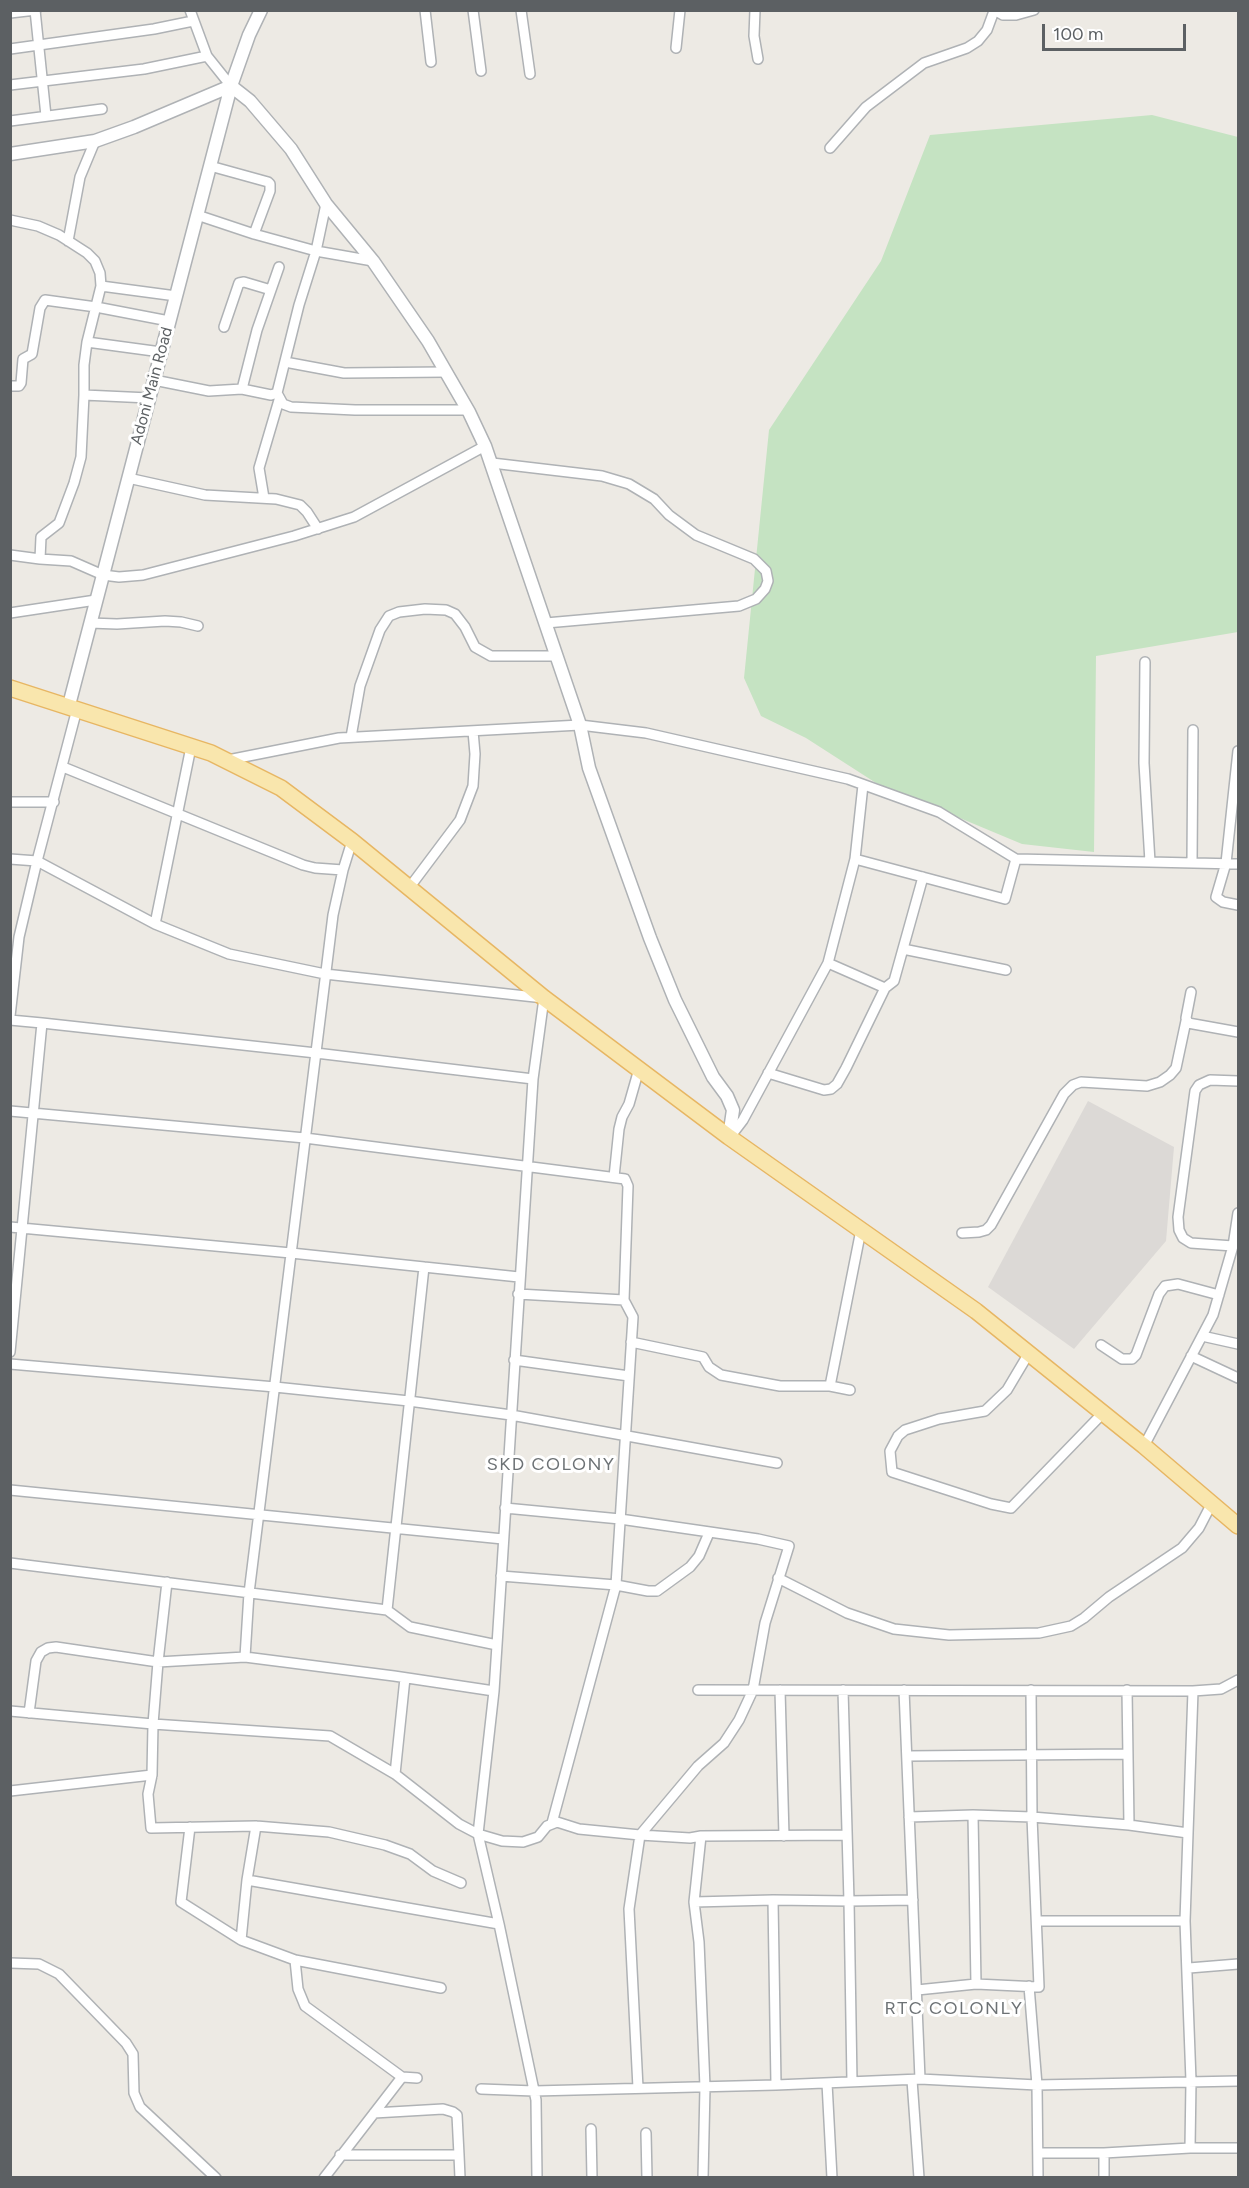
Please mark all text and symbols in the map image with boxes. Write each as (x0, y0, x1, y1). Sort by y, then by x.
scale bar (1045, 12, 1189, 50)
text: 100 m (1053, 23, 1103, 45)
street label: Adoni Main Road (127, 325, 177, 447)
district label: SKD COLONY (487, 1454, 615, 1476)
district label: RTC COLONLY (885, 1998, 1023, 2020)

